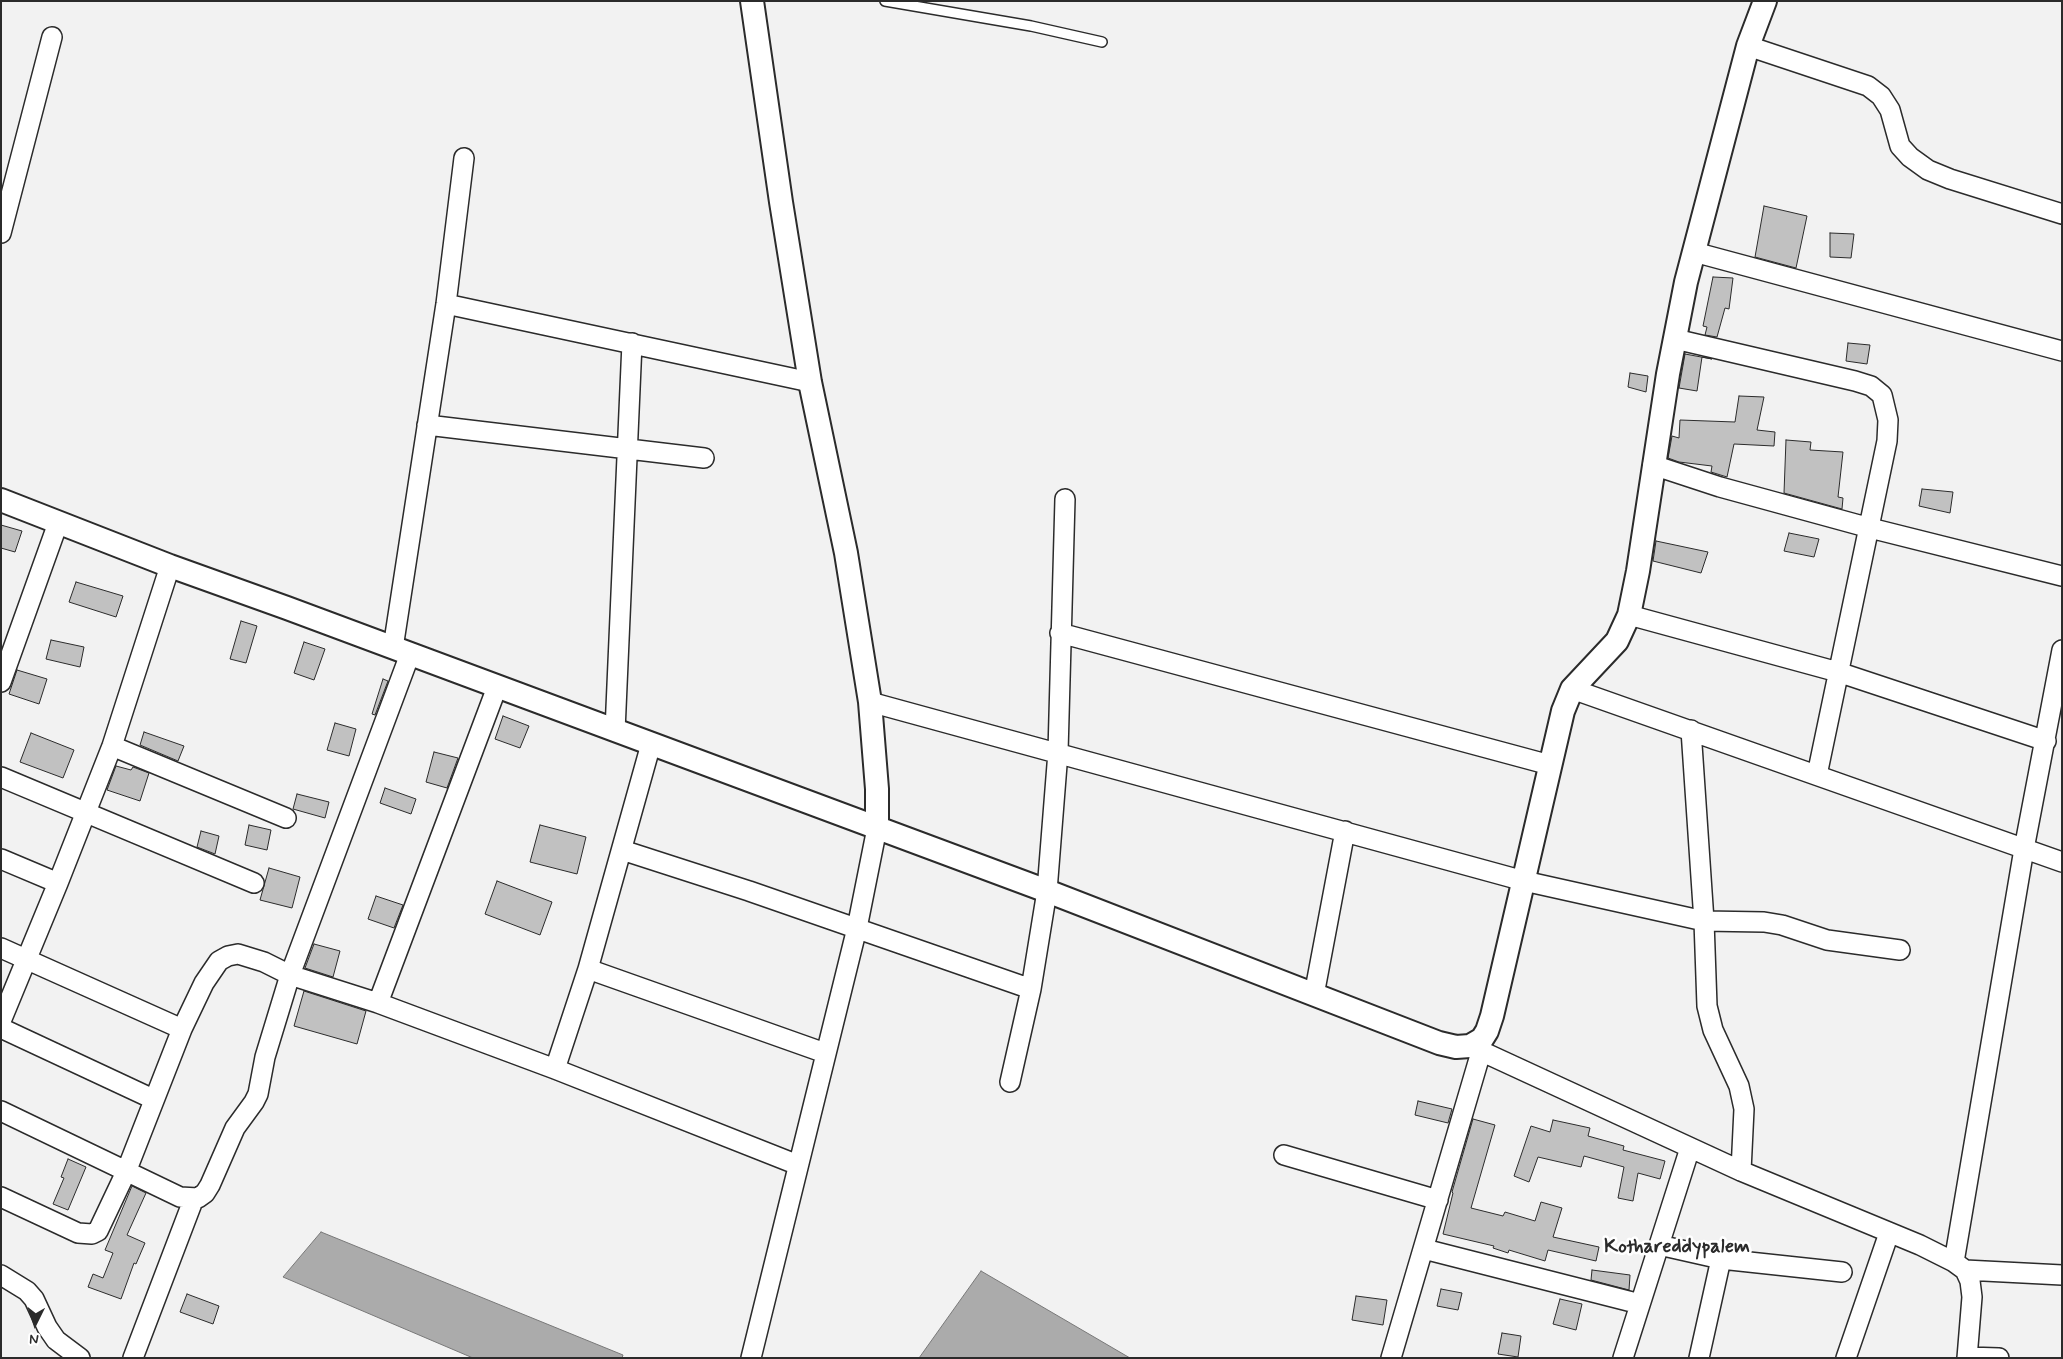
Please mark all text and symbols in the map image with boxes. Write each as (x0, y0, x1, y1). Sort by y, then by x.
district label: Kothareddypalem (1604, 1236, 1750, 1260)
north arrow (10, 1299, 60, 1349)
text: N (29, 1330, 39, 1348)

